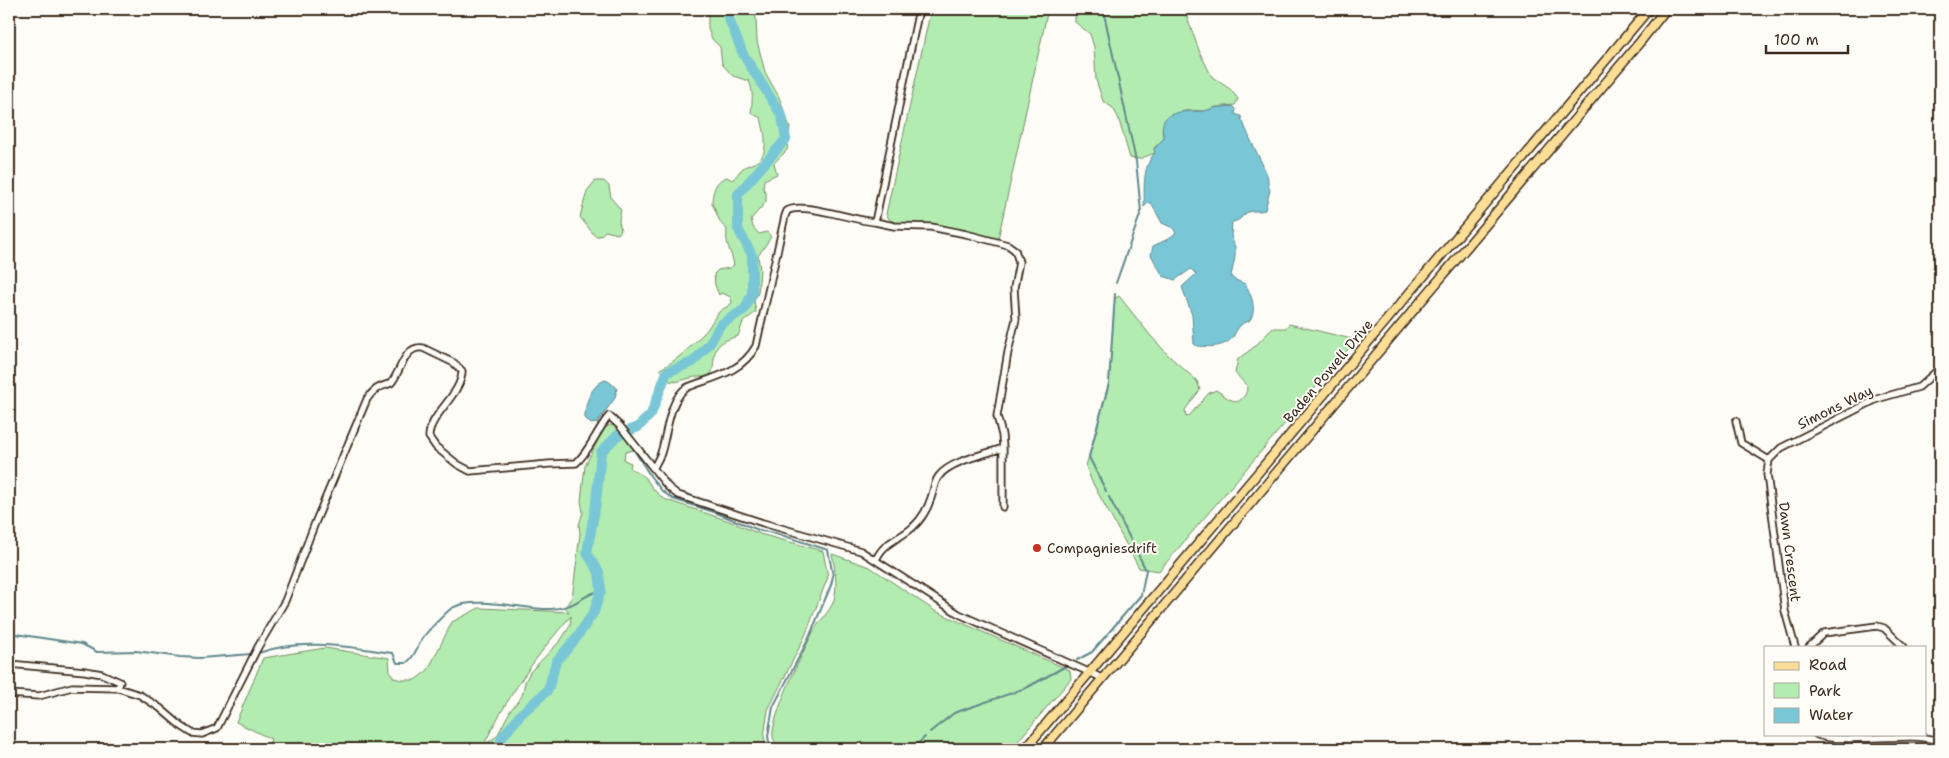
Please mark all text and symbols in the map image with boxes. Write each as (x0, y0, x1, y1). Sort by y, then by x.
scale bar (1766, 22, 1849, 54)
text: 100 m (1774, 30, 1819, 50)
street label: Baden Powell Drive (1279, 315, 1377, 427)
street label: Simons Way (1794, 381, 1876, 433)
street label: Dawn Crescent (1775, 501, 1805, 603)
place label: Compagniesdrift (1047, 539, 1157, 557)
marker: Compagniesdrift (1031, 542, 1043, 554)
legend (1764, 646, 1926, 736)
text: Road (1809, 655, 1847, 675)
text: Park (1809, 681, 1841, 701)
text: Water (1809, 705, 1853, 725)

